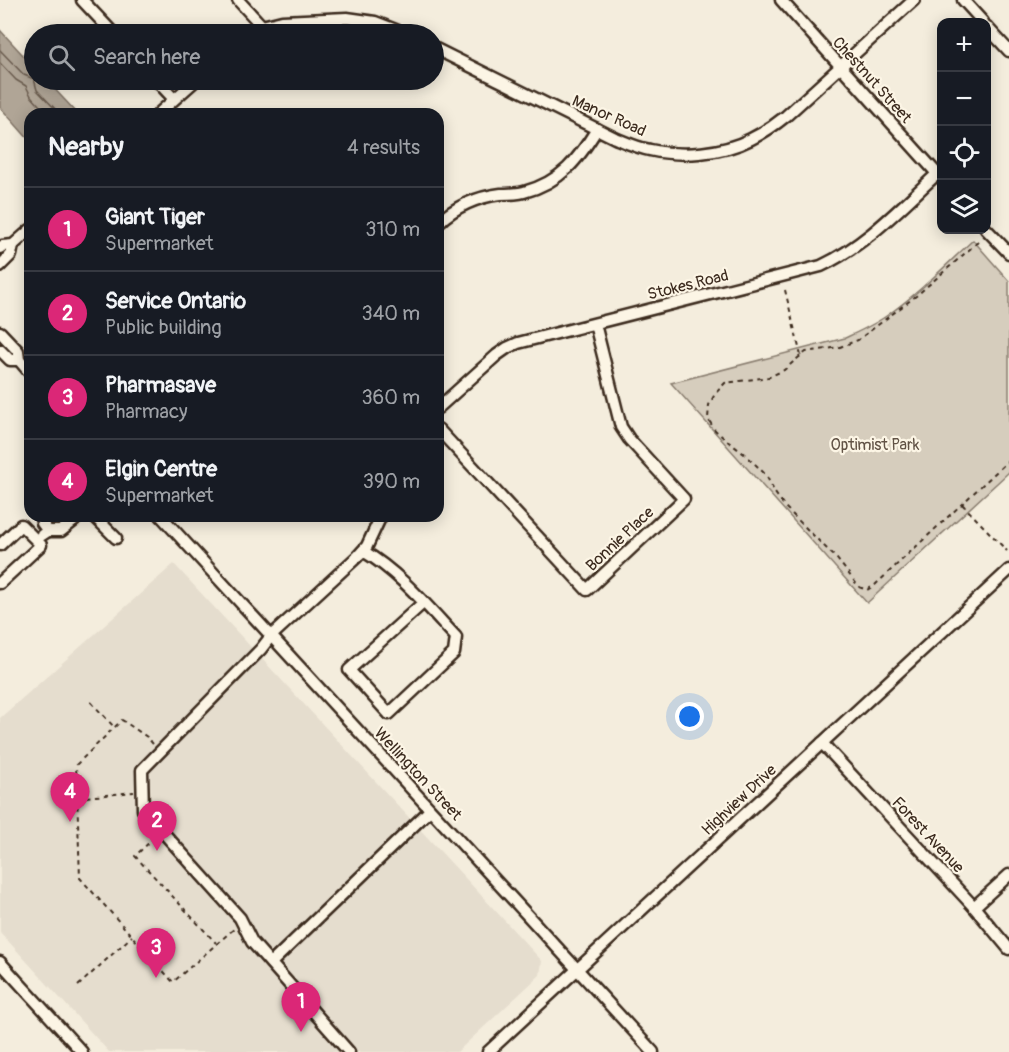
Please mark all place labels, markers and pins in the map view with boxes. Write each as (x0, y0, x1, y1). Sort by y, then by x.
pin: 4 (50, 772, 90, 822)
pin: 2 (138, 802, 176, 851)
pin: 3 (136, 928, 176, 978)
pin: 1 (282, 982, 320, 1032)

